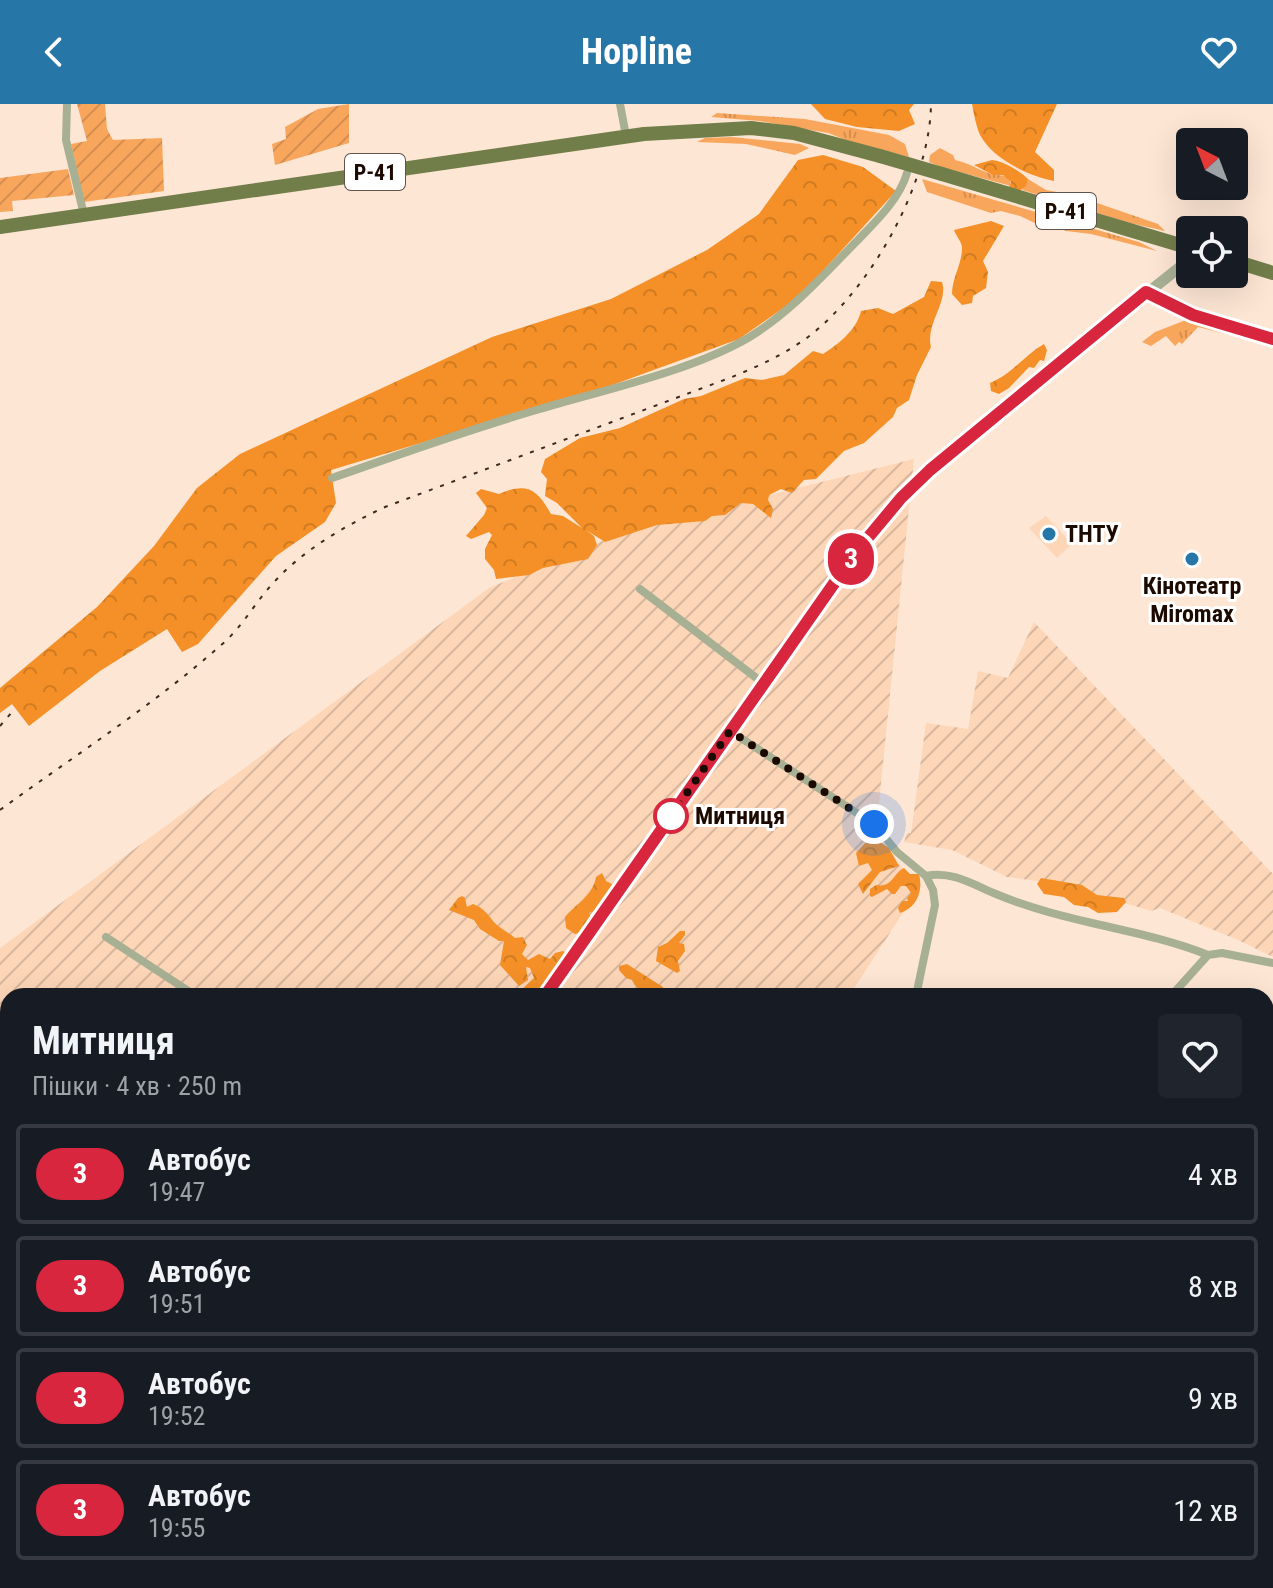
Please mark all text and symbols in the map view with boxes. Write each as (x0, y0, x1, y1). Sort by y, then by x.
icon: back (32, 30, 76, 74)
icon: heart (1197, 30, 1241, 74)
text: Hopline (581, 31, 692, 73)
north arrow (1176, 128, 1248, 200)
map controls (1176, 128, 1248, 288)
road number: Р-41 (345, 154, 405, 190)
road number: Р-41 (1036, 193, 1096, 229)
button: locate (1176, 216, 1248, 288)
place label: ТНТУ (1065, 520, 1119, 548)
marker: ТНТУ (1040, 525, 1058, 543)
line badge: 3 (825, 533, 877, 585)
text: 3 (844, 542, 858, 575)
marker: Кінотеатр Miromax (1183, 550, 1201, 568)
place label: Кінотеатр Miromax (1143, 572, 1241, 628)
marker: Митниця (654, 799, 688, 833)
place label: Митниця (695, 802, 785, 830)
your location (854, 804, 894, 844)
button: heart (1158, 1014, 1242, 1098)
text: Митниця (32, 1019, 175, 1063)
text: Пішки · 4 хв · 250 m (32, 1071, 242, 1101)
text: Автобус (148, 1142, 251, 1177)
text: 3 (73, 1157, 87, 1190)
text: 4 хв (1188, 1157, 1238, 1192)
text: 19:47 (148, 1177, 205, 1207)
text: Автобус (148, 1254, 251, 1289)
text: 3 (73, 1269, 87, 1302)
text: 8 хв (1188, 1269, 1238, 1304)
text: 19:51 (148, 1289, 205, 1319)
text: Автобус (148, 1366, 251, 1401)
text: 3 (73, 1381, 87, 1414)
text: 9 хв (1188, 1381, 1238, 1416)
text: 19:52 (148, 1401, 205, 1431)
text: Автобус (148, 1478, 251, 1513)
text: 3 (73, 1493, 87, 1526)
text: 12 хв (1173, 1493, 1238, 1528)
text: 19:55 (148, 1513, 205, 1543)

